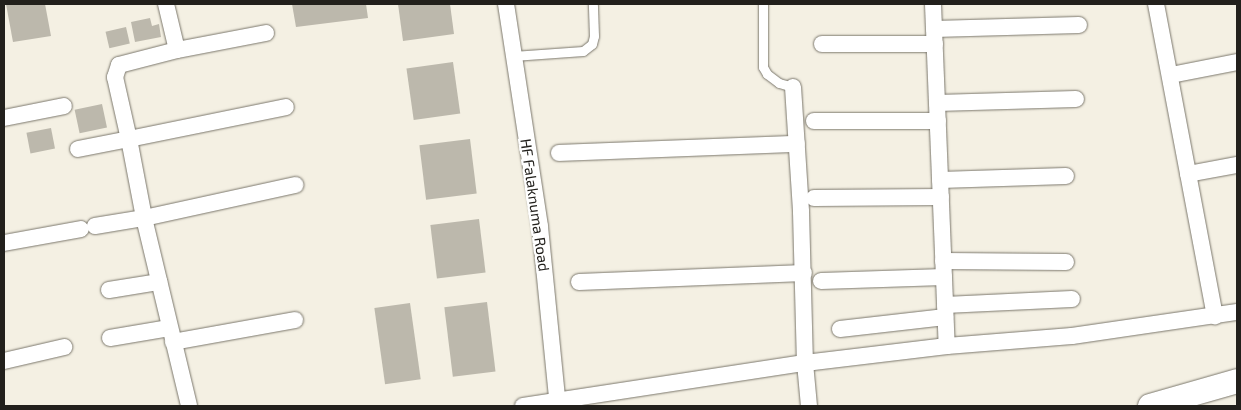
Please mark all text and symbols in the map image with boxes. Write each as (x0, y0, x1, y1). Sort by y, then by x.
street label: HF Falaknuma Road (517, 137, 553, 273)

